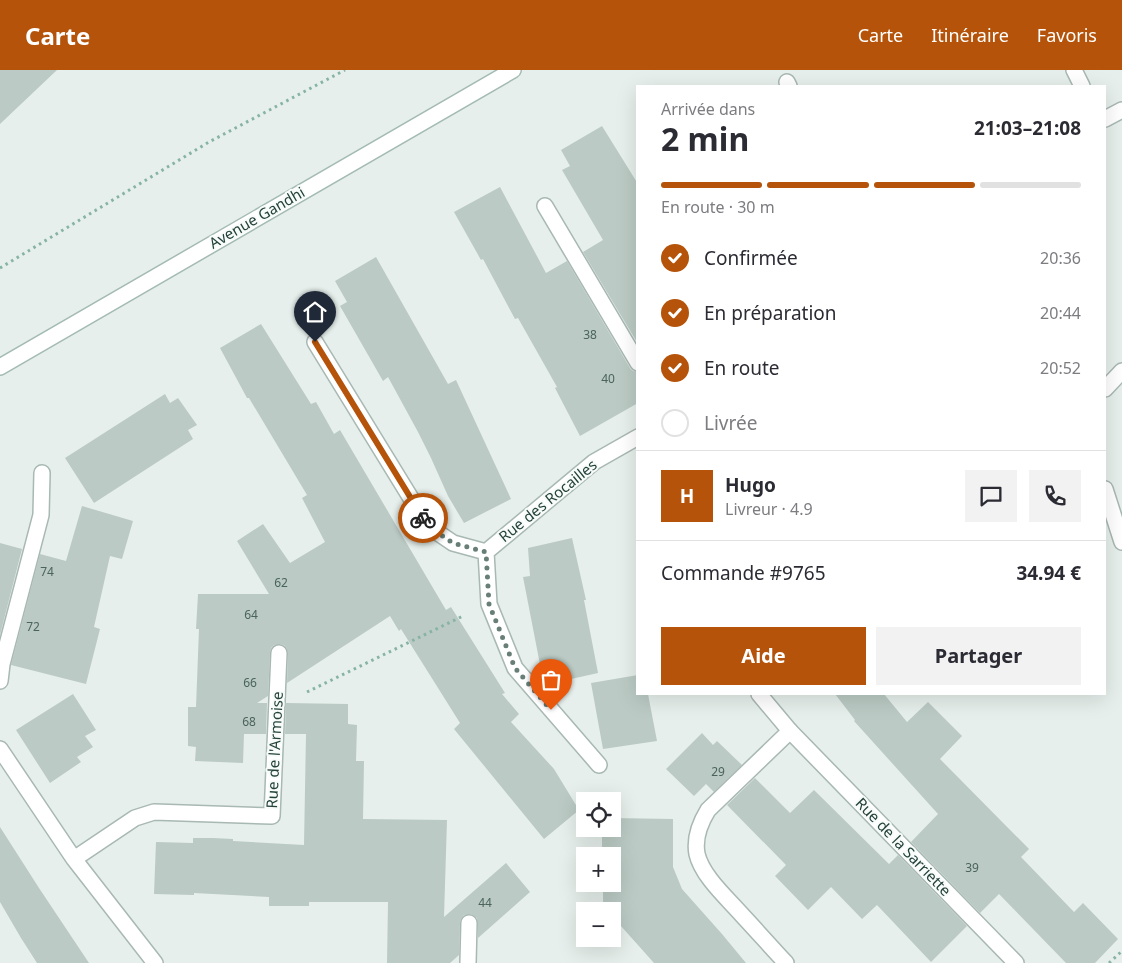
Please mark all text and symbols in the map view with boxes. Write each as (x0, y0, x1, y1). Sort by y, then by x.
text: Carte (25, 19, 90, 52)
text: Carte (858, 23, 903, 47)
text: Itinéraire (931, 23, 1009, 47)
text: Favoris (1037, 23, 1097, 47)
text: Arrivée dans (661, 98, 755, 120)
text: 21:03–21:08 (974, 115, 1081, 141)
text: 2 min (661, 117, 749, 160)
street label: Avenue Gandhi (205, 182, 308, 253)
text: En route · 30 m (661, 196, 775, 218)
icon: check (661, 244, 689, 272)
text: Confirmée (704, 245, 798, 271)
text: 20:36 (1040, 247, 1081, 269)
pin (294, 291, 336, 342)
icon: home (301, 298, 329, 326)
icon: check (661, 299, 689, 327)
text: En préparation (704, 300, 837, 326)
text: 20:44 (1040, 302, 1081, 324)
house number: 38 (583, 326, 597, 343)
icon: check (661, 354, 689, 382)
text: En route (704, 355, 780, 381)
text: 20:52 (1040, 357, 1081, 379)
house number: 40 (601, 370, 615, 387)
text: Livrée (704, 410, 757, 436)
street label: Rue des Rocailles (494, 454, 601, 546)
button: chat (965, 470, 1017, 522)
button: phone (1029, 470, 1081, 522)
text: Hugo (725, 472, 776, 498)
text: H (680, 483, 694, 509)
courier (398, 493, 448, 543)
text: Livreur · 4.9 (725, 498, 813, 520)
icon: bike (409, 504, 437, 532)
text: Commande #9765 (661, 560, 826, 586)
text: 34.94 € (1016, 560, 1081, 586)
house number: 74 (40, 563, 54, 580)
house number: 62 (274, 574, 288, 591)
house number: 64 (244, 606, 258, 623)
house number: 72 (26, 618, 40, 635)
button: Aide (661, 627, 866, 685)
button: Partager (876, 627, 1081, 685)
pin (530, 659, 572, 710)
icon: bag (537, 666, 565, 694)
house number: 66 (243, 674, 257, 691)
street label: Rue de l'Armoise (261, 691, 287, 809)
house number: 68 (242, 713, 256, 730)
house number: 29 (711, 763, 725, 780)
map controls (576, 792, 621, 947)
button: locate (576, 792, 621, 837)
street label: Rue de la Sarriette (852, 793, 956, 900)
button: + (576, 847, 621, 892)
house number: 39 (965, 859, 979, 876)
house number: 44 (478, 894, 492, 911)
button: − (576, 902, 621, 947)

